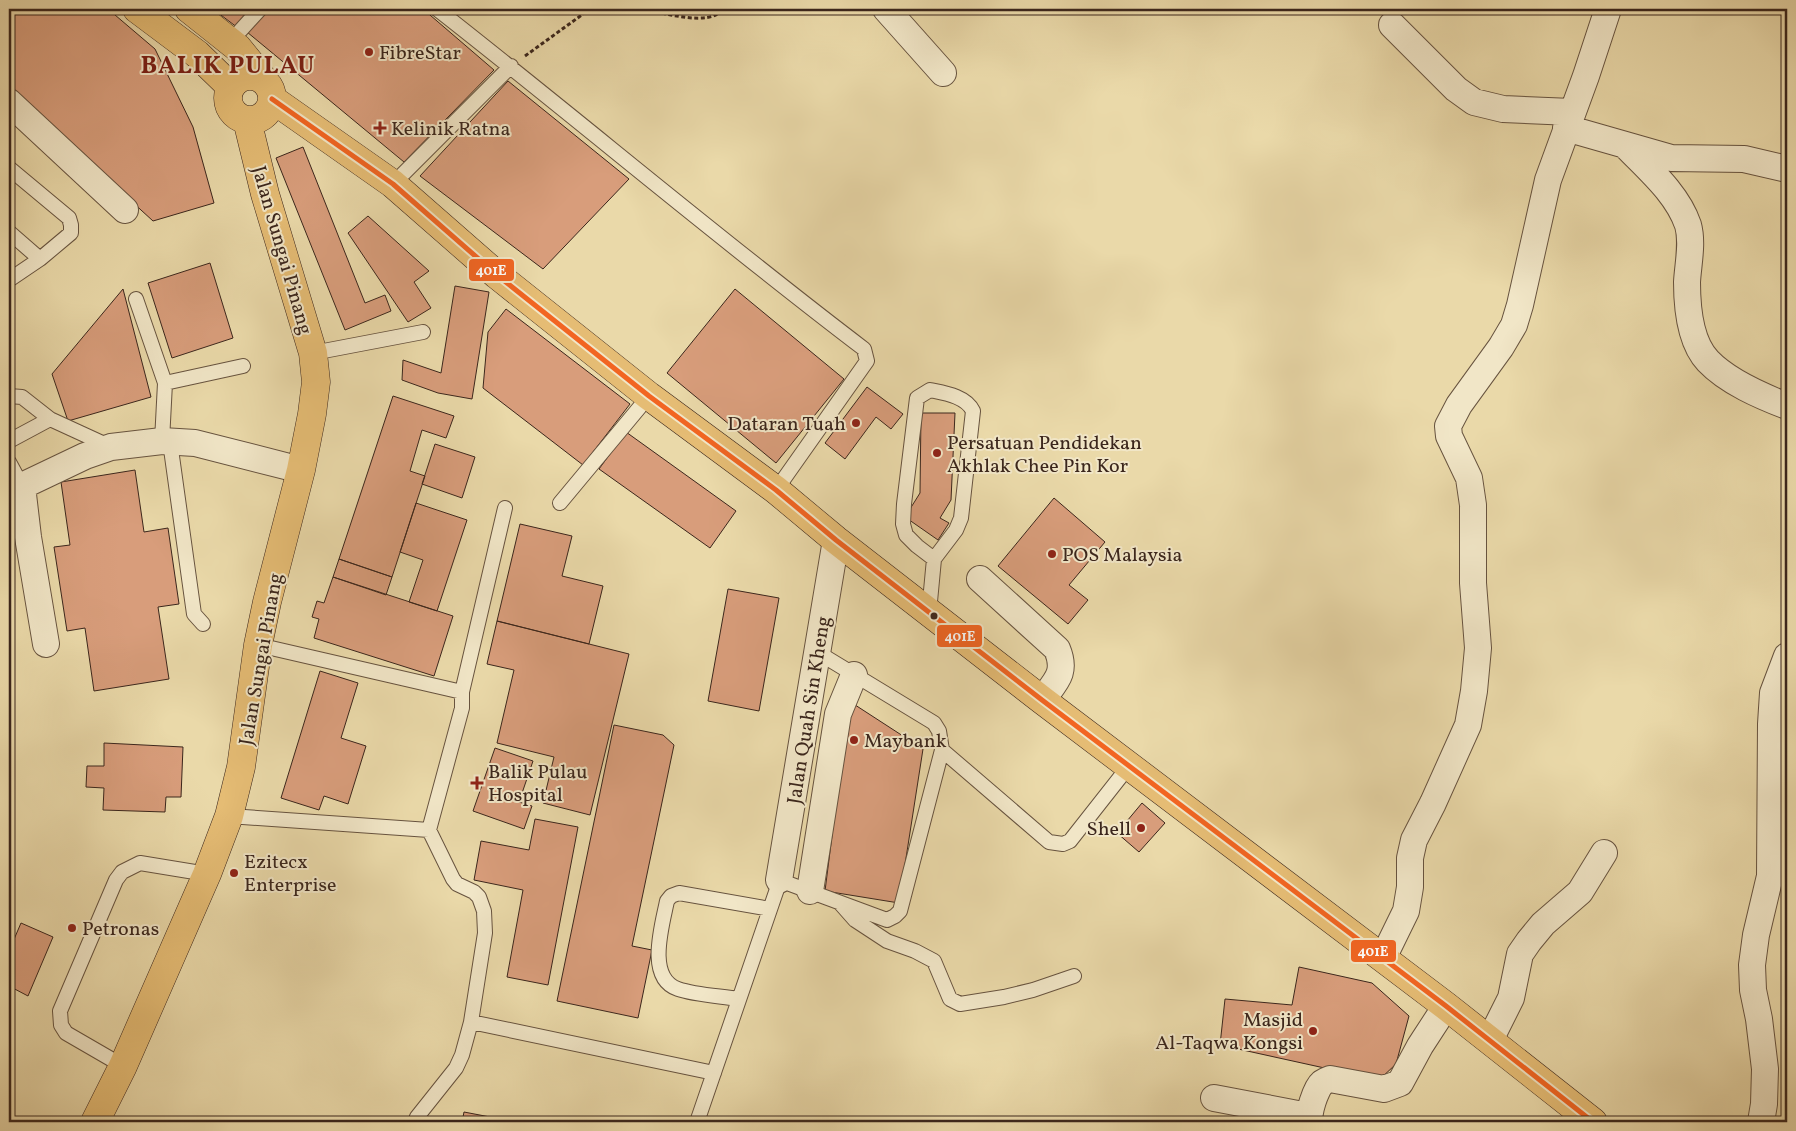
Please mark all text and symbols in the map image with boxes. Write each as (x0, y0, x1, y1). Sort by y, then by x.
place label: FibreStar (379, 40, 461, 68)
marker: FibreStar (363, 46, 375, 58)
district label: BALIK PULAU (141, 49, 315, 84)
place label: Kelinik Ratna (391, 116, 510, 144)
marker: Kelinik Ratna (373, 121, 387, 135)
street label: Jalan Sungai Pinang (244, 163, 319, 338)
line badge: 401E (468, 258, 515, 282)
text: 401E (475, 262, 507, 281)
place label: Dataran Tuah (727, 411, 846, 439)
marker: Dataran Tuah (850, 417, 862, 429)
place label: Persatuan Pendidekan Akhlak Chee Pin Kor (947, 430, 1142, 481)
marker: Persatuan Pendidekan Akhlak Chee Pin Kor (931, 447, 943, 459)
place label: POS Malaysia (1062, 542, 1183, 570)
marker: POS Malaysia (1046, 548, 1058, 560)
street label: Jalan Sungai Pinang (233, 571, 291, 748)
unlabelled marker (929, 611, 939, 621)
street label: Jalan Quah Sin Kheng (781, 614, 839, 806)
line badge: 401E (936, 624, 983, 648)
text: 401E (944, 628, 976, 647)
place label: Maybank (864, 728, 947, 756)
marker: Maybank (848, 734, 860, 746)
place label: Balik Pulau Hospital (488, 759, 587, 810)
marker: Balik Pulau Hospital (470, 776, 484, 790)
place label: Shell (1087, 816, 1131, 844)
marker: Shell (1135, 822, 1147, 834)
place label: Ezitecx Enterprise (244, 849, 337, 900)
marker: Ezitecx Enterprise (228, 867, 240, 879)
place label: Petronas (82, 916, 159, 944)
marker: Petronas (66, 922, 78, 934)
line badge: 401E (1350, 939, 1397, 963)
text: 401E (1357, 943, 1389, 962)
place label: Masjid Al-Taqwa Kongsi (1155, 1007, 1303, 1058)
marker: Masjid Al-Taqwa Kongsi (1307, 1025, 1319, 1037)

